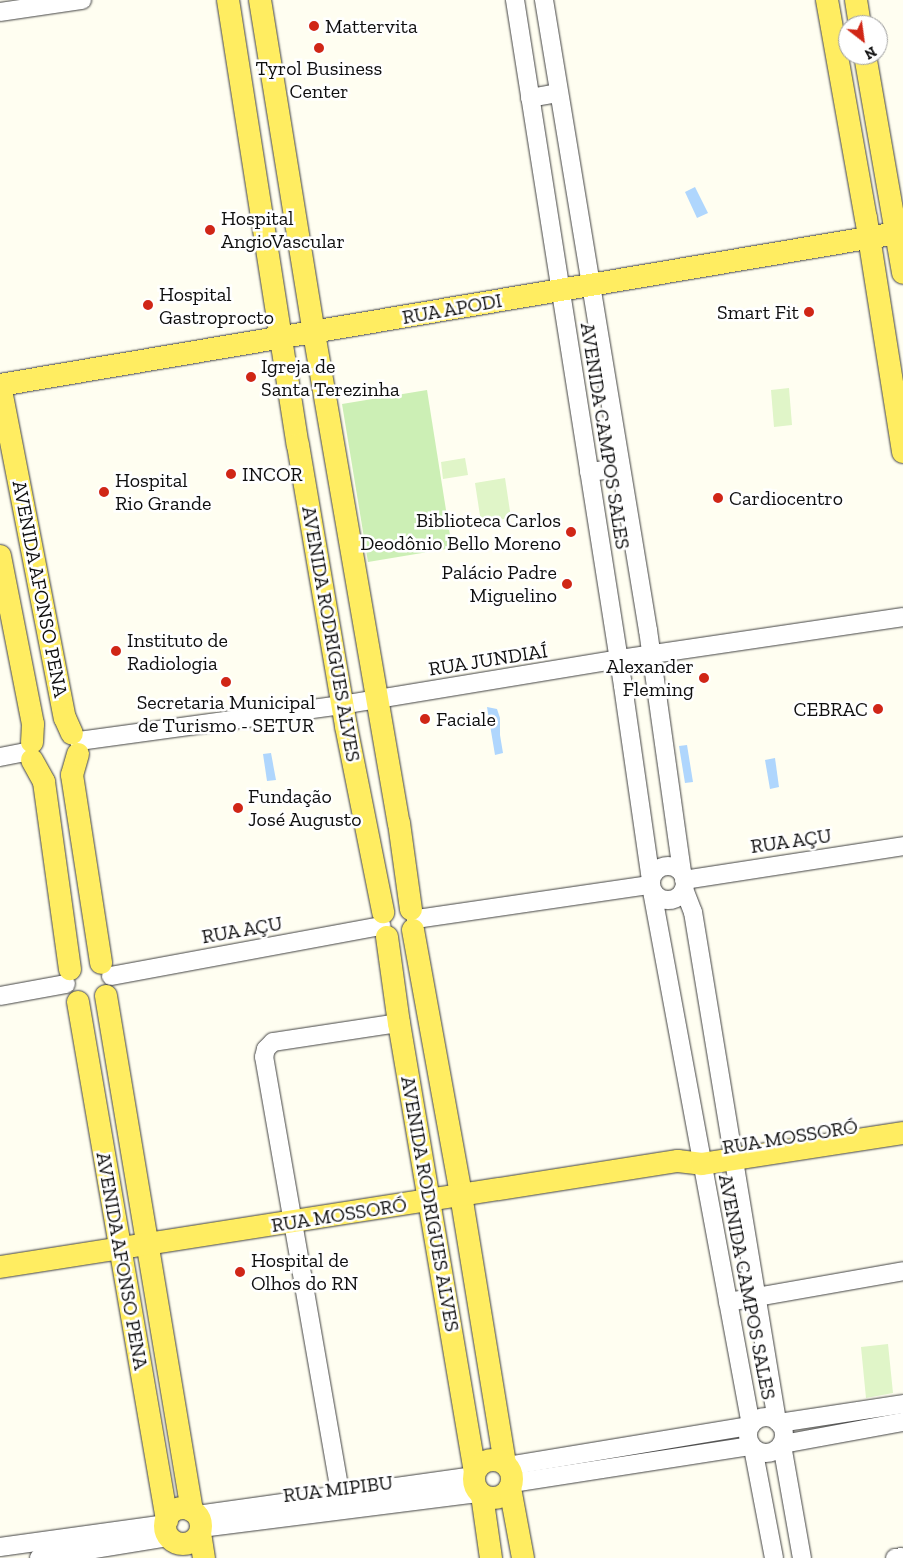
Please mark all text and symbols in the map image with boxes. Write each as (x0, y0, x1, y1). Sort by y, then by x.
place label: Mattervita (325, 14, 418, 38)
north arrow (838, 15, 888, 65)
marker: Mattervita (307, 19, 321, 33)
marker: Tyrol Business Center (313, 42, 325, 54)
text: N (861, 43, 879, 63)
place label: Tyrol Business Center (256, 56, 382, 103)
place label: Hospital AngioVascular (221, 206, 345, 253)
marker: Hospital AngioVascular (203, 223, 217, 237)
place label: Hospital Gastroprocto (159, 282, 274, 329)
street label: RUA APODI (400, 288, 504, 330)
marker: Hospital Gastroprocto (141, 298, 155, 312)
place label: Smart Fit (717, 300, 799, 324)
marker: Smart Fit (803, 306, 815, 318)
street label: AVENIDA CAMPOS SALES (575, 321, 635, 551)
place label: Igreja de Santa Terezinha (261, 354, 400, 401)
marker: Igreja de Santa Terezinha (245, 371, 257, 383)
place label: INCOR (242, 462, 303, 486)
marker: INCOR (224, 467, 238, 481)
place label: Hospital Rio Grande (115, 469, 211, 516)
street label: AVENIDA AFONSO PENA (7, 478, 73, 700)
marker: Hospital Rio Grande (97, 485, 111, 499)
place label: Cardiocentro (729, 486, 843, 510)
marker: Cardiocentro (711, 491, 725, 505)
street label: AVENIDA RODRIGUES ALVES (297, 504, 365, 764)
place label: Biblioteca Carlos Deodônio Bello Moreno (360, 508, 561, 555)
marker: Biblioteca Carlos Deodônio Bello Moreno (565, 526, 577, 538)
place label: Palácio Padre Miguelino (442, 560, 557, 607)
marker: Palácio Padre Miguelino (561, 578, 573, 590)
place label: Instituto de Radiologia (127, 628, 228, 675)
street label: RUA JUNDIAÍ (426, 639, 550, 681)
marker: Instituto de Radiologia (109, 644, 123, 658)
place label: Alexander Fleming (606, 654, 694, 701)
marker: Alexander Fleming (698, 672, 710, 684)
marker: Secretaria Municipal de Turismo - SETUR (220, 676, 232, 688)
place label: Secretaria Municipal de Turismo - SETUR (137, 690, 315, 737)
place label: CEBRAC (794, 697, 868, 721)
marker: CEBRAC (872, 703, 884, 715)
place label: Faciale (436, 707, 496, 731)
marker: Faciale (418, 712, 432, 726)
place label: Fundação José Augusto (248, 784, 362, 831)
marker: Fundação José Augusto (232, 802, 244, 814)
street label: RUA AÇU (748, 823, 834, 859)
street label: RUA AÇU (199, 911, 285, 949)
street label: AVENIDA RODRIGUES ALVES (396, 1074, 464, 1334)
street label: RUA MOSSORÓ (720, 1114, 860, 1160)
street label: AVENIDA AFONSO PENA (91, 1150, 153, 1372)
street label: AVENIDA CAMPOS SALES (713, 1172, 781, 1402)
street label: RUA MOSSORÓ (269, 1192, 409, 1238)
place label: Hospital de Olhos do RN (251, 1248, 358, 1295)
marker: Hospital de Olhos do RN (233, 1265, 247, 1279)
street label: RUA MIPIBU (281, 1470, 395, 1508)

